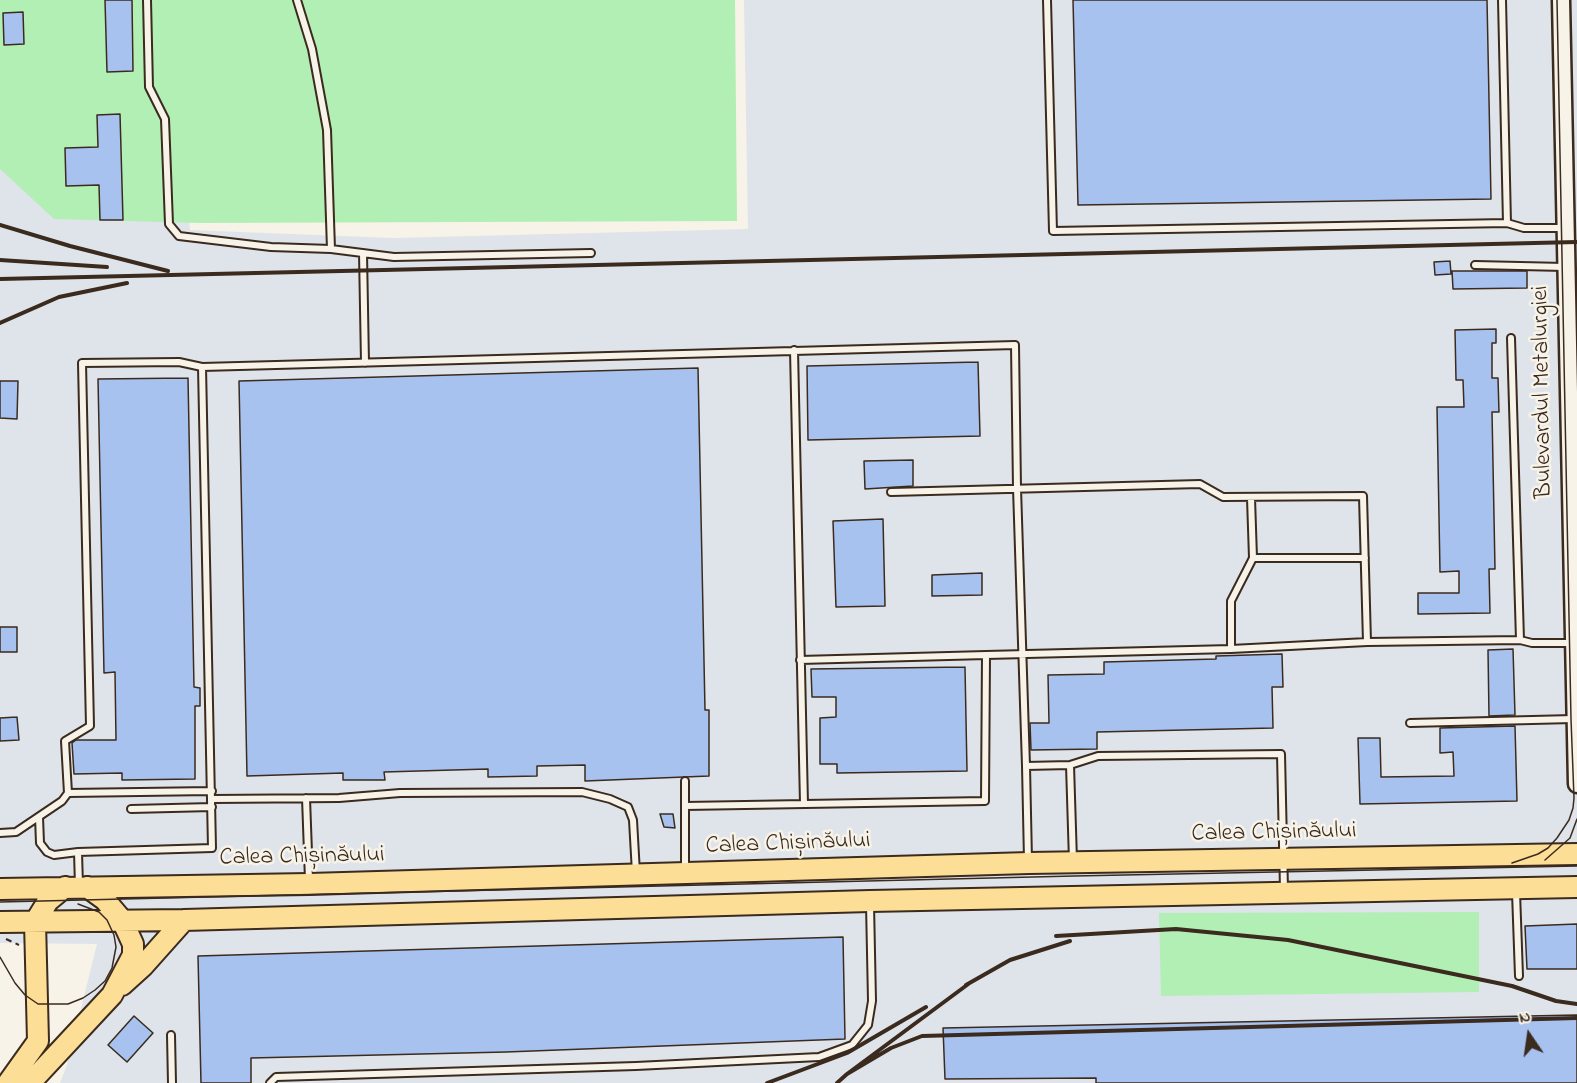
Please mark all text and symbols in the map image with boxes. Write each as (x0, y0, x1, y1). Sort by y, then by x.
street label: Bulevardul Metalurgiei (1528, 285, 1560, 499)
street label: Calea Chișinăului (1191, 818, 1357, 850)
street label: Calea Chișinăului (705, 828, 871, 862)
street label: Calea Chișinăului (219, 842, 385, 874)
north arrow (1499, 1005, 1559, 1065)
text: N (1517, 1005, 1533, 1030)

